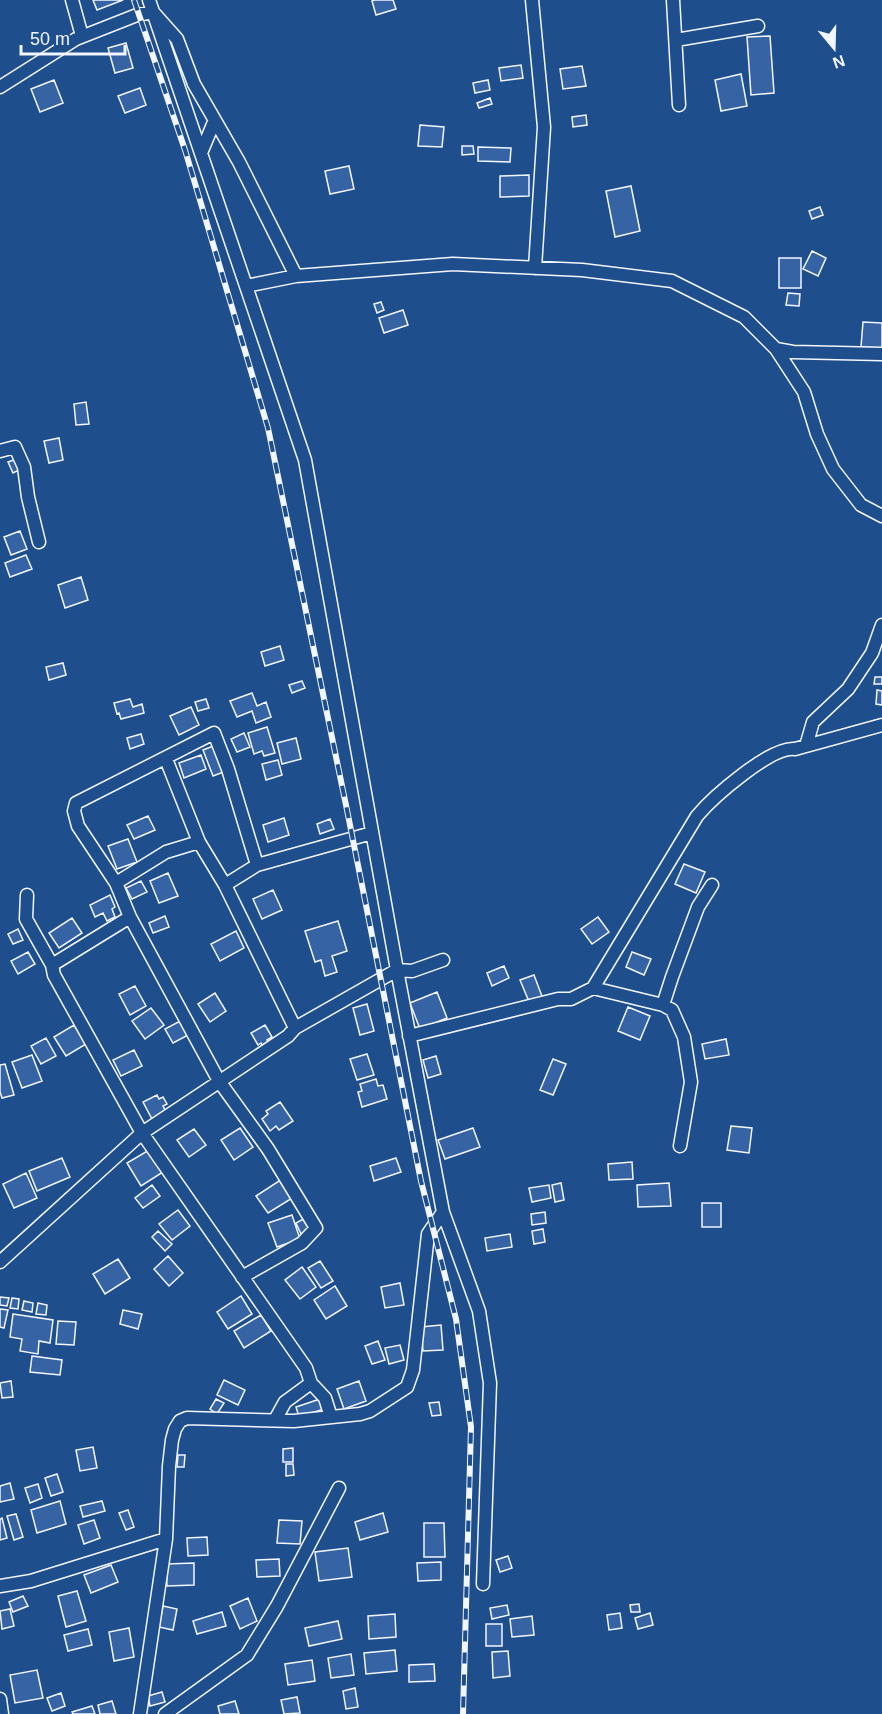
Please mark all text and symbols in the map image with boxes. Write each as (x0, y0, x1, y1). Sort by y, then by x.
scale bar (21, 18, 124, 56)
north arrow (804, 18, 864, 78)
text: 50 m (30, 29, 70, 49)
text: N (830, 52, 847, 72)

